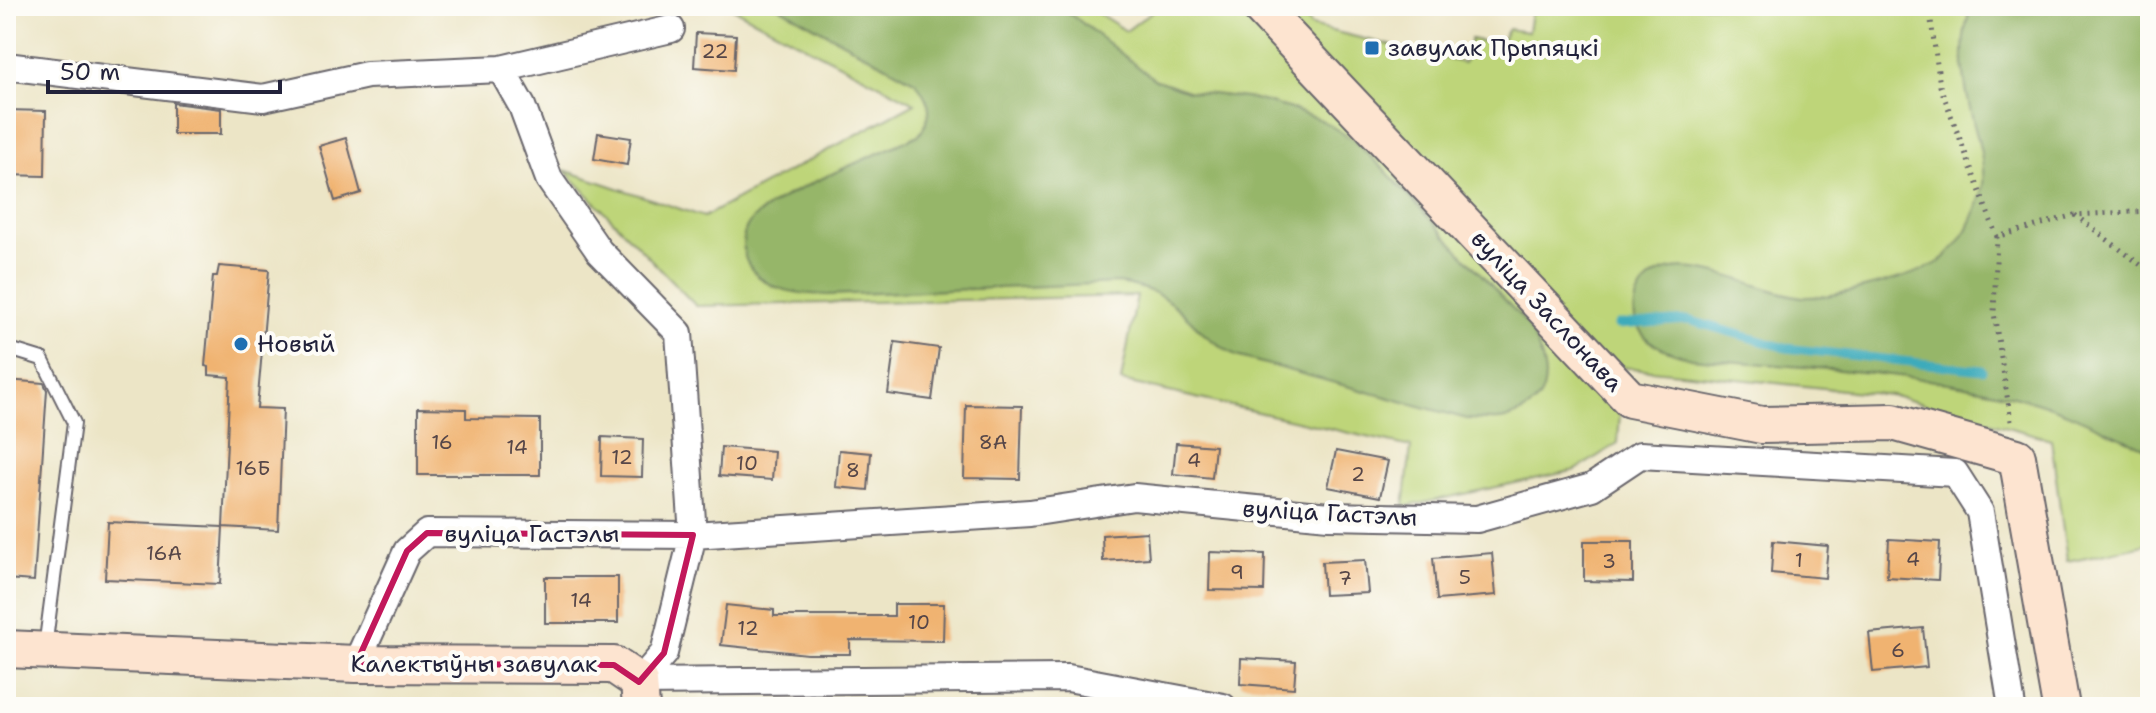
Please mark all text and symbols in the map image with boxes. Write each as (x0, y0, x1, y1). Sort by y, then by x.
place label: завулак Прыпяцкі (1388, 32, 1599, 64)
house number: 22 (702, 38, 729, 64)
marker: завулак Прыпяцкі (1363, 39, 1381, 57)
scale bar (48, 44, 280, 94)
text: 50 m (60, 56, 120, 88)
street label: вуліца Заслонава (1464, 223, 1630, 399)
place label: Новый (257, 328, 335, 360)
marker: Новый (232, 335, 250, 353)
house number: 16 (431, 429, 453, 455)
house number: 8А (979, 429, 1007, 455)
house number: 14 (506, 434, 528, 460)
house number: 12 (611, 444, 633, 470)
house number: 4 (1187, 447, 1201, 473)
house number: 10 (736, 450, 758, 476)
house number: 16Б (236, 455, 270, 481)
house number: 8 (846, 457, 860, 483)
house number: 2 (1351, 461, 1365, 487)
street label: вуліца Гастэлы (1242, 492, 1418, 534)
street label: вуліца Гастэлы (444, 518, 620, 550)
house number: 16А (146, 540, 182, 566)
house number: 4 (1906, 546, 1920, 572)
house number: 1 (1795, 547, 1803, 573)
house number: 3 (1602, 548, 1616, 574)
house number: 9 (1230, 559, 1244, 585)
house number: 5 (1459, 564, 1471, 590)
house number: 7 (1338, 565, 1352, 591)
house number: 14 (570, 587, 592, 613)
house number: 10 (908, 609, 930, 635)
house number: 12 (737, 615, 759, 641)
house number: 6 (1891, 637, 1905, 663)
street label: Калектыўны завулак (350, 648, 598, 680)

